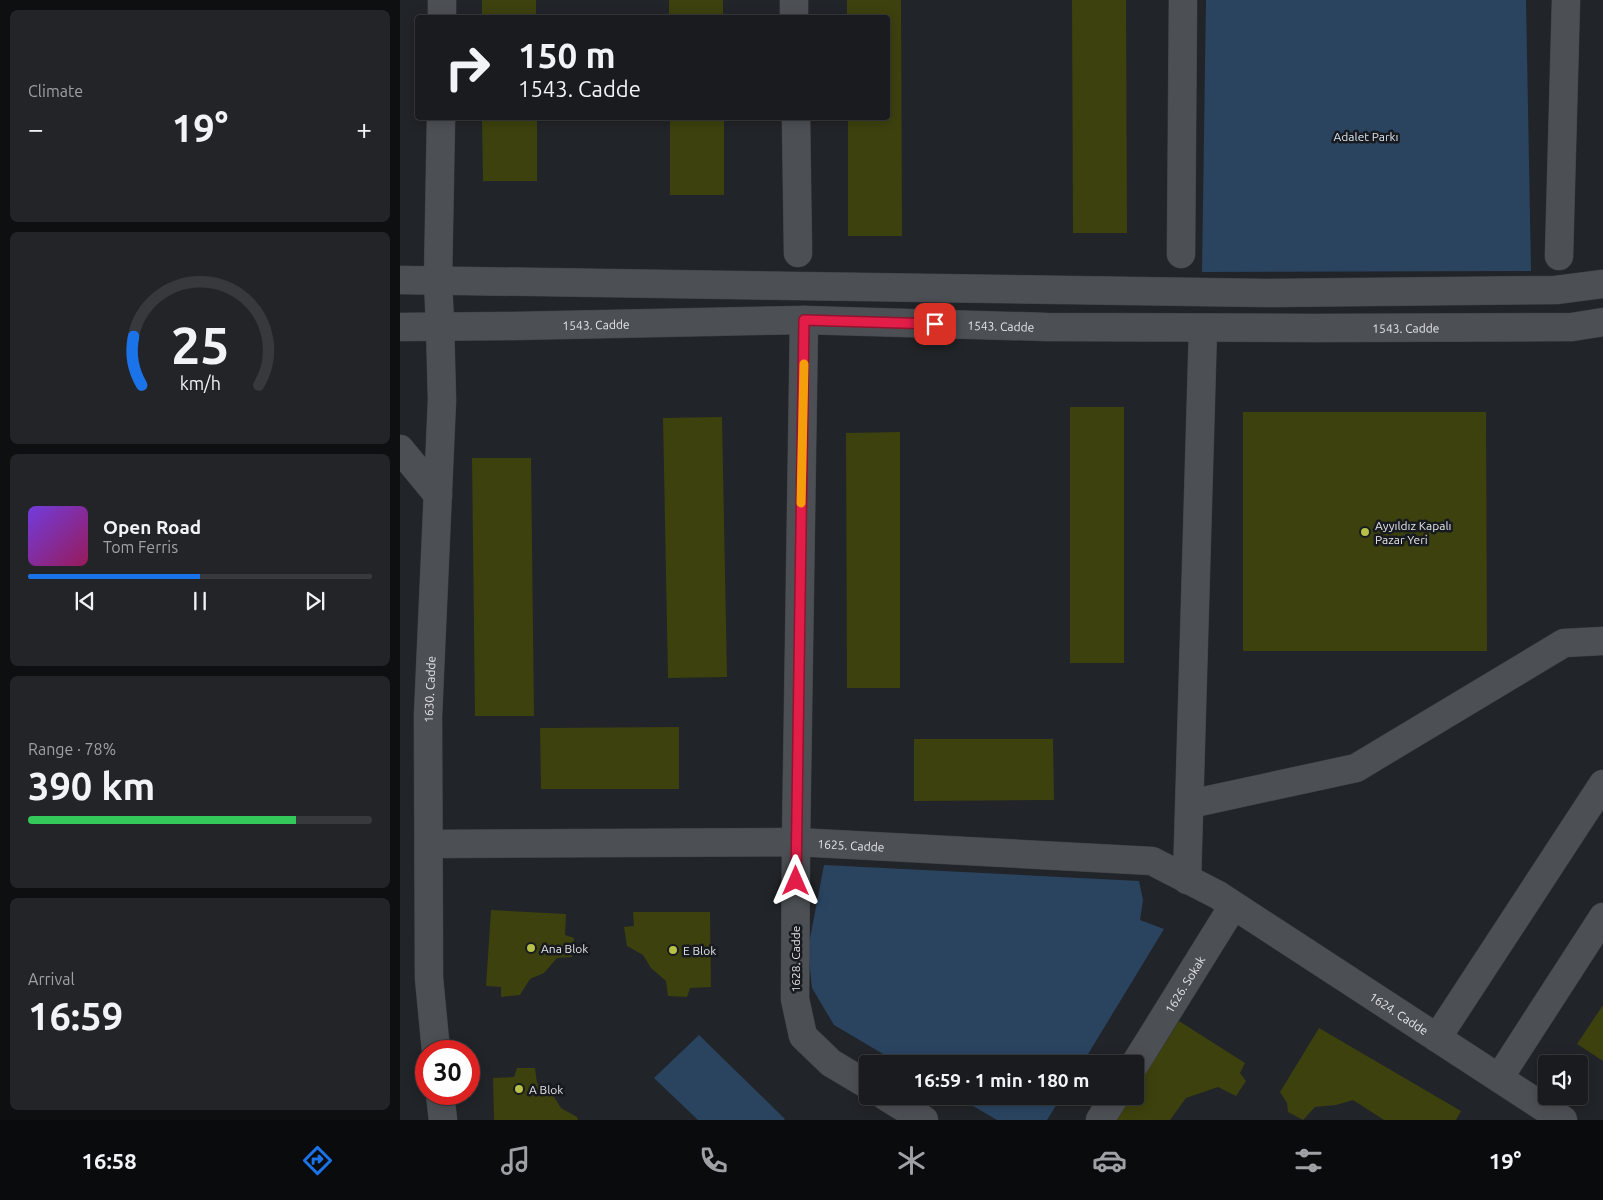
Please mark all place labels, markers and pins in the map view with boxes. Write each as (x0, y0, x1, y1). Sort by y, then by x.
pin (914, 303, 956, 345)
place label: Ayyıldız Kapalı Pazar Yeri (1375, 519, 1452, 546)
marker: Ayyıldız Kapalı Pazar Yeri (1359, 526, 1371, 538)
marker: Ana Blok (525, 942, 537, 954)
place label: Ana Blok (541, 942, 588, 955)
marker: E Blok (667, 944, 679, 956)
place label: E Blok (683, 944, 716, 957)
marker: A Blok (513, 1083, 525, 1095)
place label: A Blok (529, 1083, 563, 1096)

